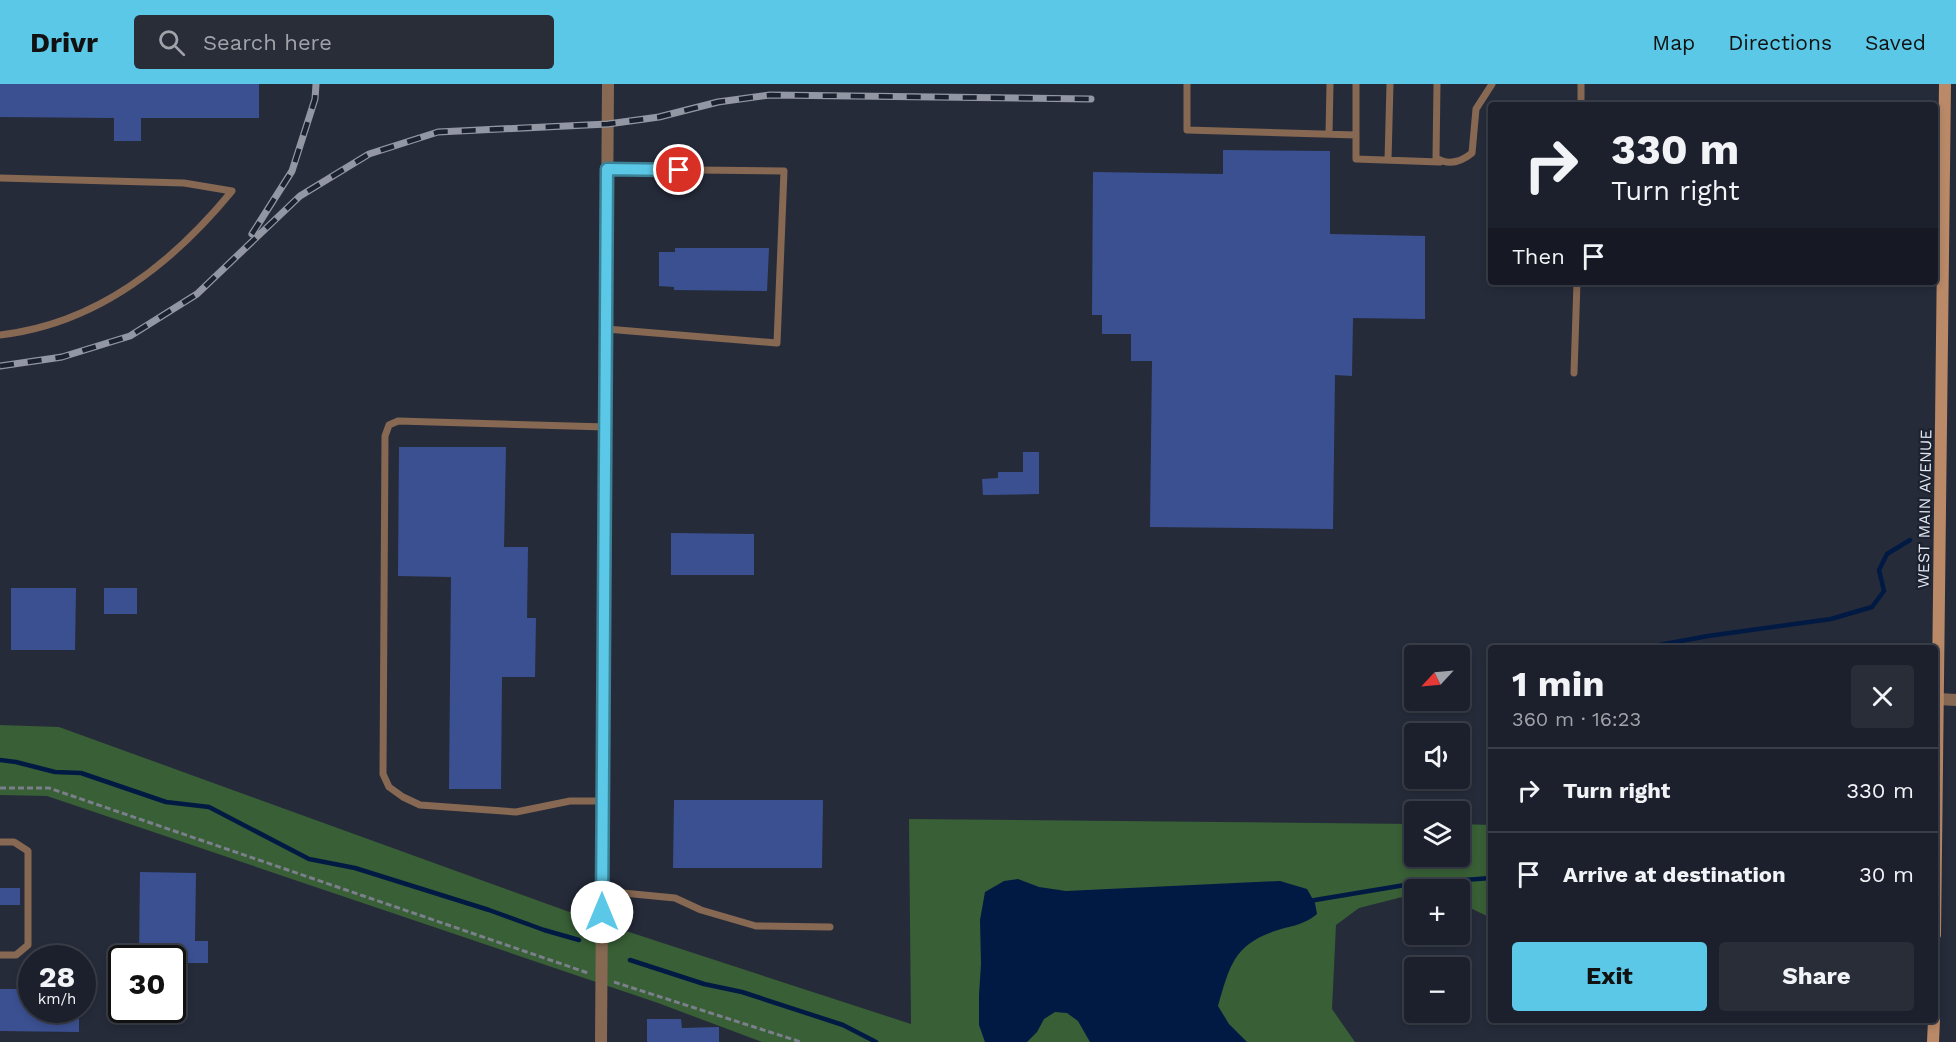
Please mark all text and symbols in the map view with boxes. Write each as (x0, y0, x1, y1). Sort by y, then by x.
search box (134, 15, 554, 69)
text: Drivr (30, 26, 98, 59)
icon: search (155, 26, 188, 59)
text: Search here (203, 30, 332, 55)
text: Map (1652, 30, 1695, 55)
text: Directions (1728, 30, 1832, 55)
text: Saved (1865, 30, 1926, 55)
text: 330 m (1611, 125, 1739, 174)
icon: right (1512, 126, 1590, 204)
pin (653, 144, 704, 195)
icon: arrive (662, 153, 695, 186)
text: Turn right (1611, 175, 1740, 207)
icon: arrive (1577, 240, 1610, 273)
text: Then (1512, 244, 1565, 269)
street label: WEST MAIN AVENUE (1914, 429, 1935, 589)
north arrow (1404, 645, 1470, 711)
map controls (1404, 645, 1470, 1023)
text: 1 min (1512, 663, 1604, 705)
button: close (1851, 665, 1914, 728)
text: 360 m · 16:23 (1512, 707, 1641, 731)
button: sound (1404, 723, 1470, 789)
icon: right (1512, 774, 1545, 807)
text: Turn right (1563, 778, 1670, 803)
text: 330 m (1846, 778, 1914, 803)
button: layers (1404, 801, 1470, 867)
icon: arrive (1512, 858, 1545, 891)
text: Arrive at destination (1563, 862, 1786, 887)
text: 30 m (1859, 862, 1914, 887)
button: + (1404, 879, 1470, 945)
position arrow (570, 880, 634, 944)
button: Exit (1512, 942, 1707, 1011)
button: Share (1719, 942, 1914, 1011)
speed limit sign: 30 (108, 945, 186, 1023)
button: − (1404, 957, 1470, 1023)
text: 28 (39, 959, 75, 994)
text: km/h (38, 990, 76, 1008)

